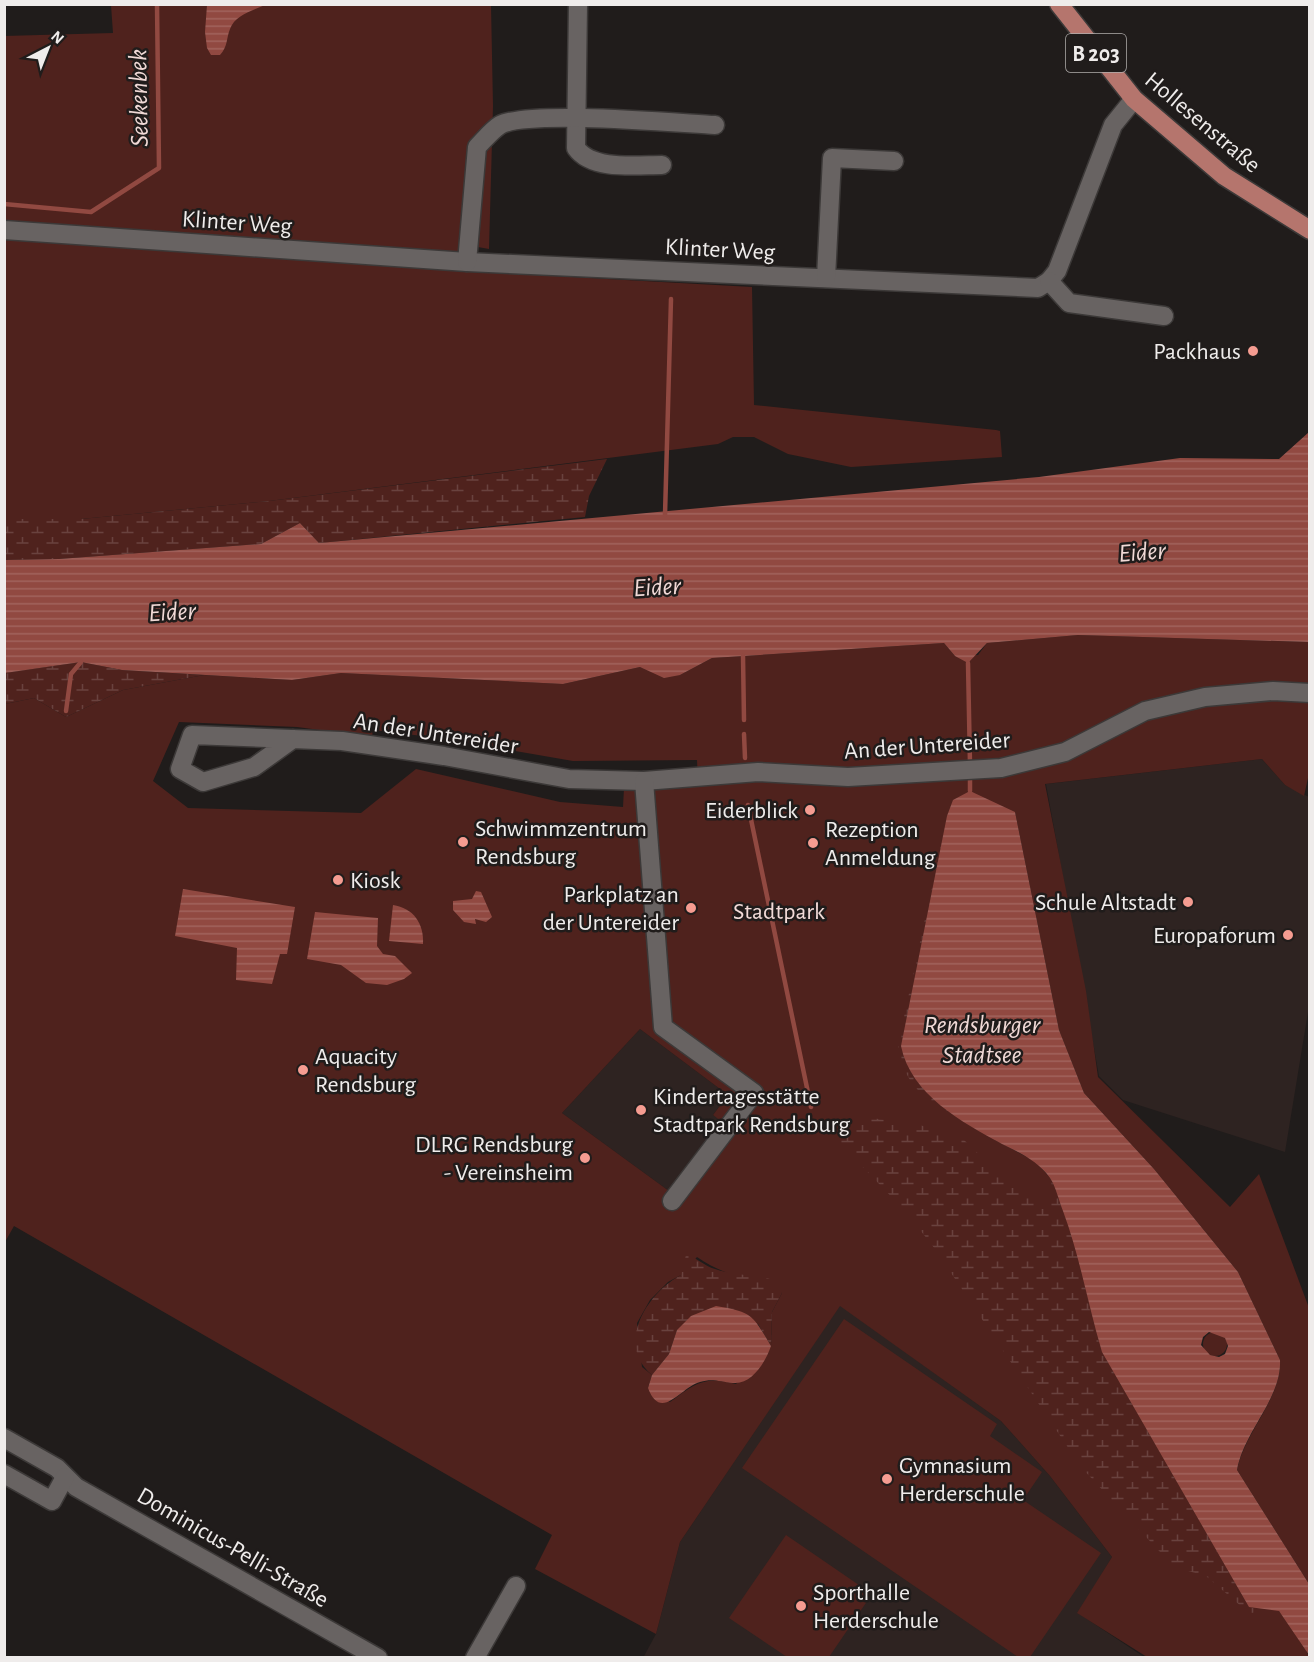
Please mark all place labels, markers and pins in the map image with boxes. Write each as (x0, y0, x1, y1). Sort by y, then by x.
place label: Packhaus (1153, 340, 1241, 364)
marker: Packhaus (1246, 344, 1260, 358)
place label: Eiderblick (705, 799, 798, 823)
marker: Eiderblick (803, 803, 817, 817)
place label: Schwimmzentrum Rendsburg (475, 817, 647, 869)
place label: Rezeption Anmeldung (825, 818, 936, 870)
marker: Schwimmzentrum Rendsburg (456, 835, 470, 849)
marker: Rezeption Anmeldung (806, 836, 820, 850)
place label: Kiosk (350, 869, 401, 893)
marker: Kiosk (331, 873, 345, 887)
place label: Parkplatz an der Untereider (543, 883, 679, 935)
place label: Schule Altstadt (1035, 891, 1176, 915)
marker: Schule Altstadt (1181, 895, 1195, 909)
marker: Parkplatz an der Untereider (684, 901, 698, 915)
place label: Europaforum (1153, 924, 1276, 948)
marker: Europaforum (1281, 928, 1295, 942)
place label: Aquacity Rendsburg (315, 1045, 416, 1097)
marker: Aquacity Rendsburg (296, 1063, 310, 1077)
place label: Kindertagesstätte Stadtpark Rendsburg (653, 1085, 850, 1137)
marker: Kindertagesstätte Stadtpark Rendsburg (634, 1103, 648, 1117)
place label: DLRG Rendsburg - Vereinsheim (415, 1133, 573, 1185)
marker: DLRG Rendsburg - Vereinsheim (578, 1151, 592, 1165)
place label: Gymnasium Herderschule (899, 1454, 1025, 1506)
marker: Gymnasium Herderschule (880, 1472, 894, 1486)
place label: Sporthalle Herderschule (813, 1581, 939, 1633)
marker: Sporthalle Herderschule (794, 1599, 808, 1613)

